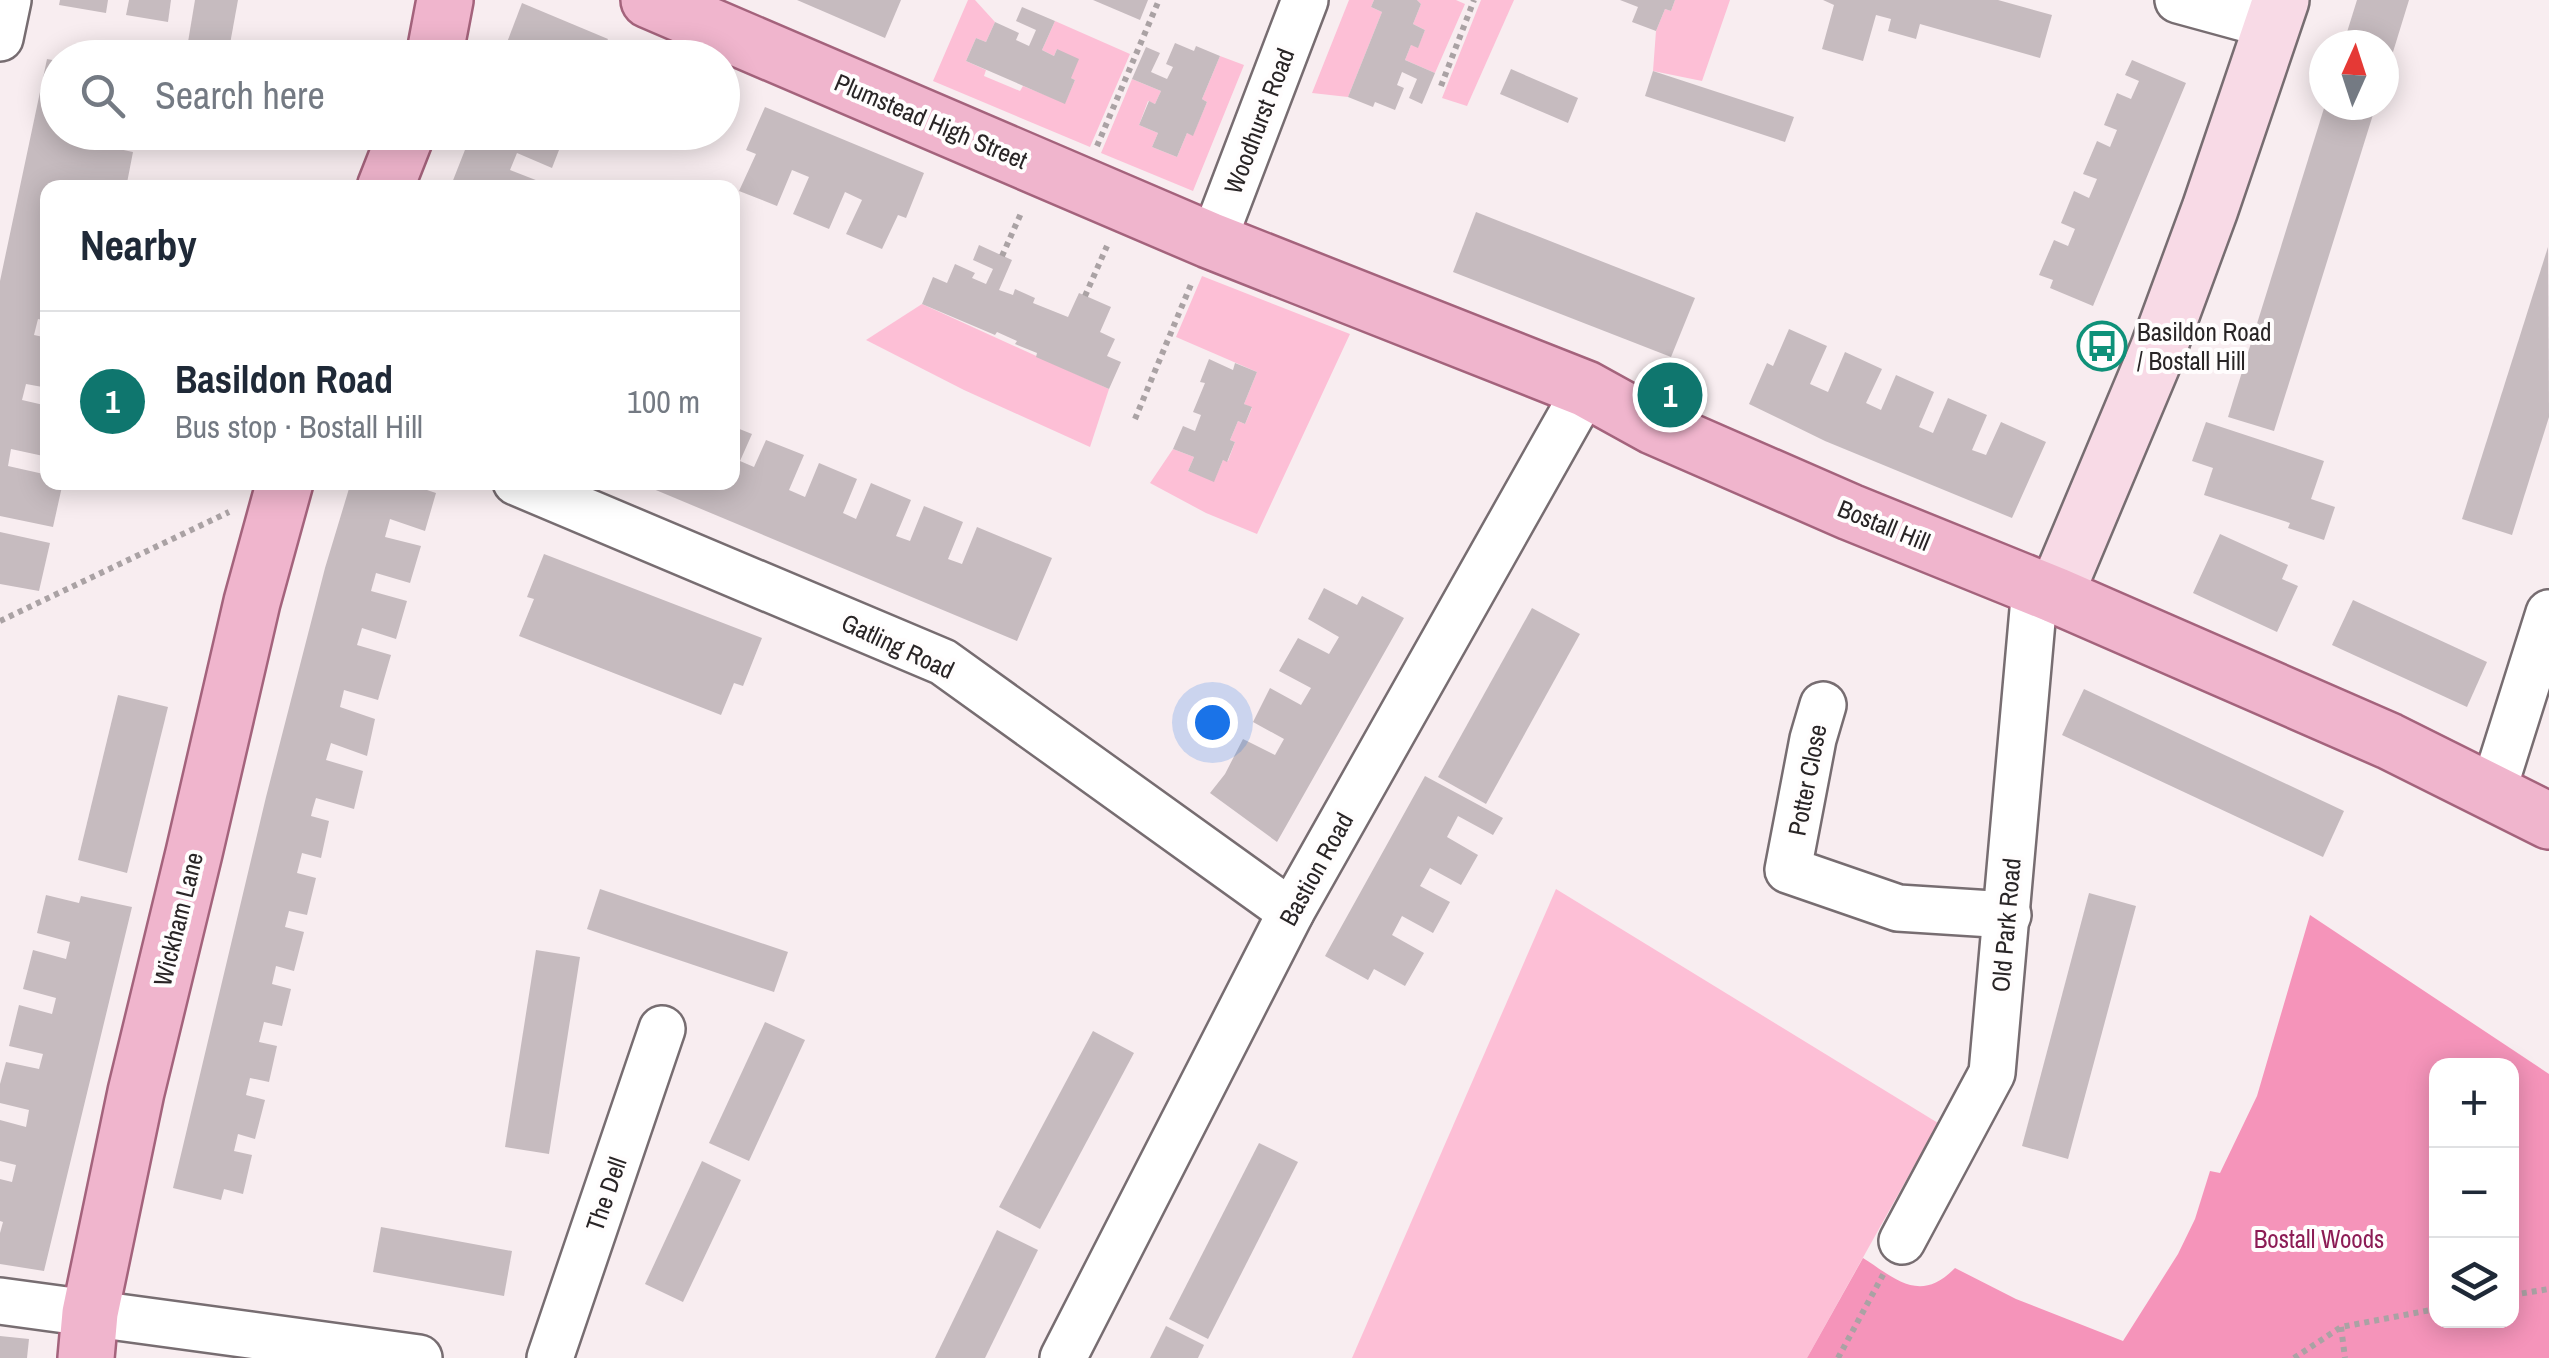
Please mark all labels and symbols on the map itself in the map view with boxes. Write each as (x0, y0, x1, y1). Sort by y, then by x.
north arrow (2309, 30, 2399, 120)
street label: Woodhurst Road (1216, 43, 1302, 199)
street label: Plumstead High Street (829, 65, 1033, 177)
place label: Basildon Road / Bostall Hill (2137, 315, 2271, 378)
bus stop icon: Basildon Road / Bostall Hill (2076, 320, 2128, 372)
pin: 1 (1638, 358, 1702, 432)
street label: Bostall Hill (1833, 491, 1935, 559)
street label: Gatling Road (836, 605, 960, 687)
your location (1187, 697, 1238, 748)
street label: Potter Close (1780, 721, 1834, 839)
street label: Bastion Road (1271, 806, 1361, 932)
street label: Wickham Lane (145, 849, 211, 989)
street label: Old Park Road (1983, 857, 2029, 993)
street label: The Dell (578, 1152, 634, 1236)
park label: Bostall Woods (2254, 1222, 2384, 1256)

